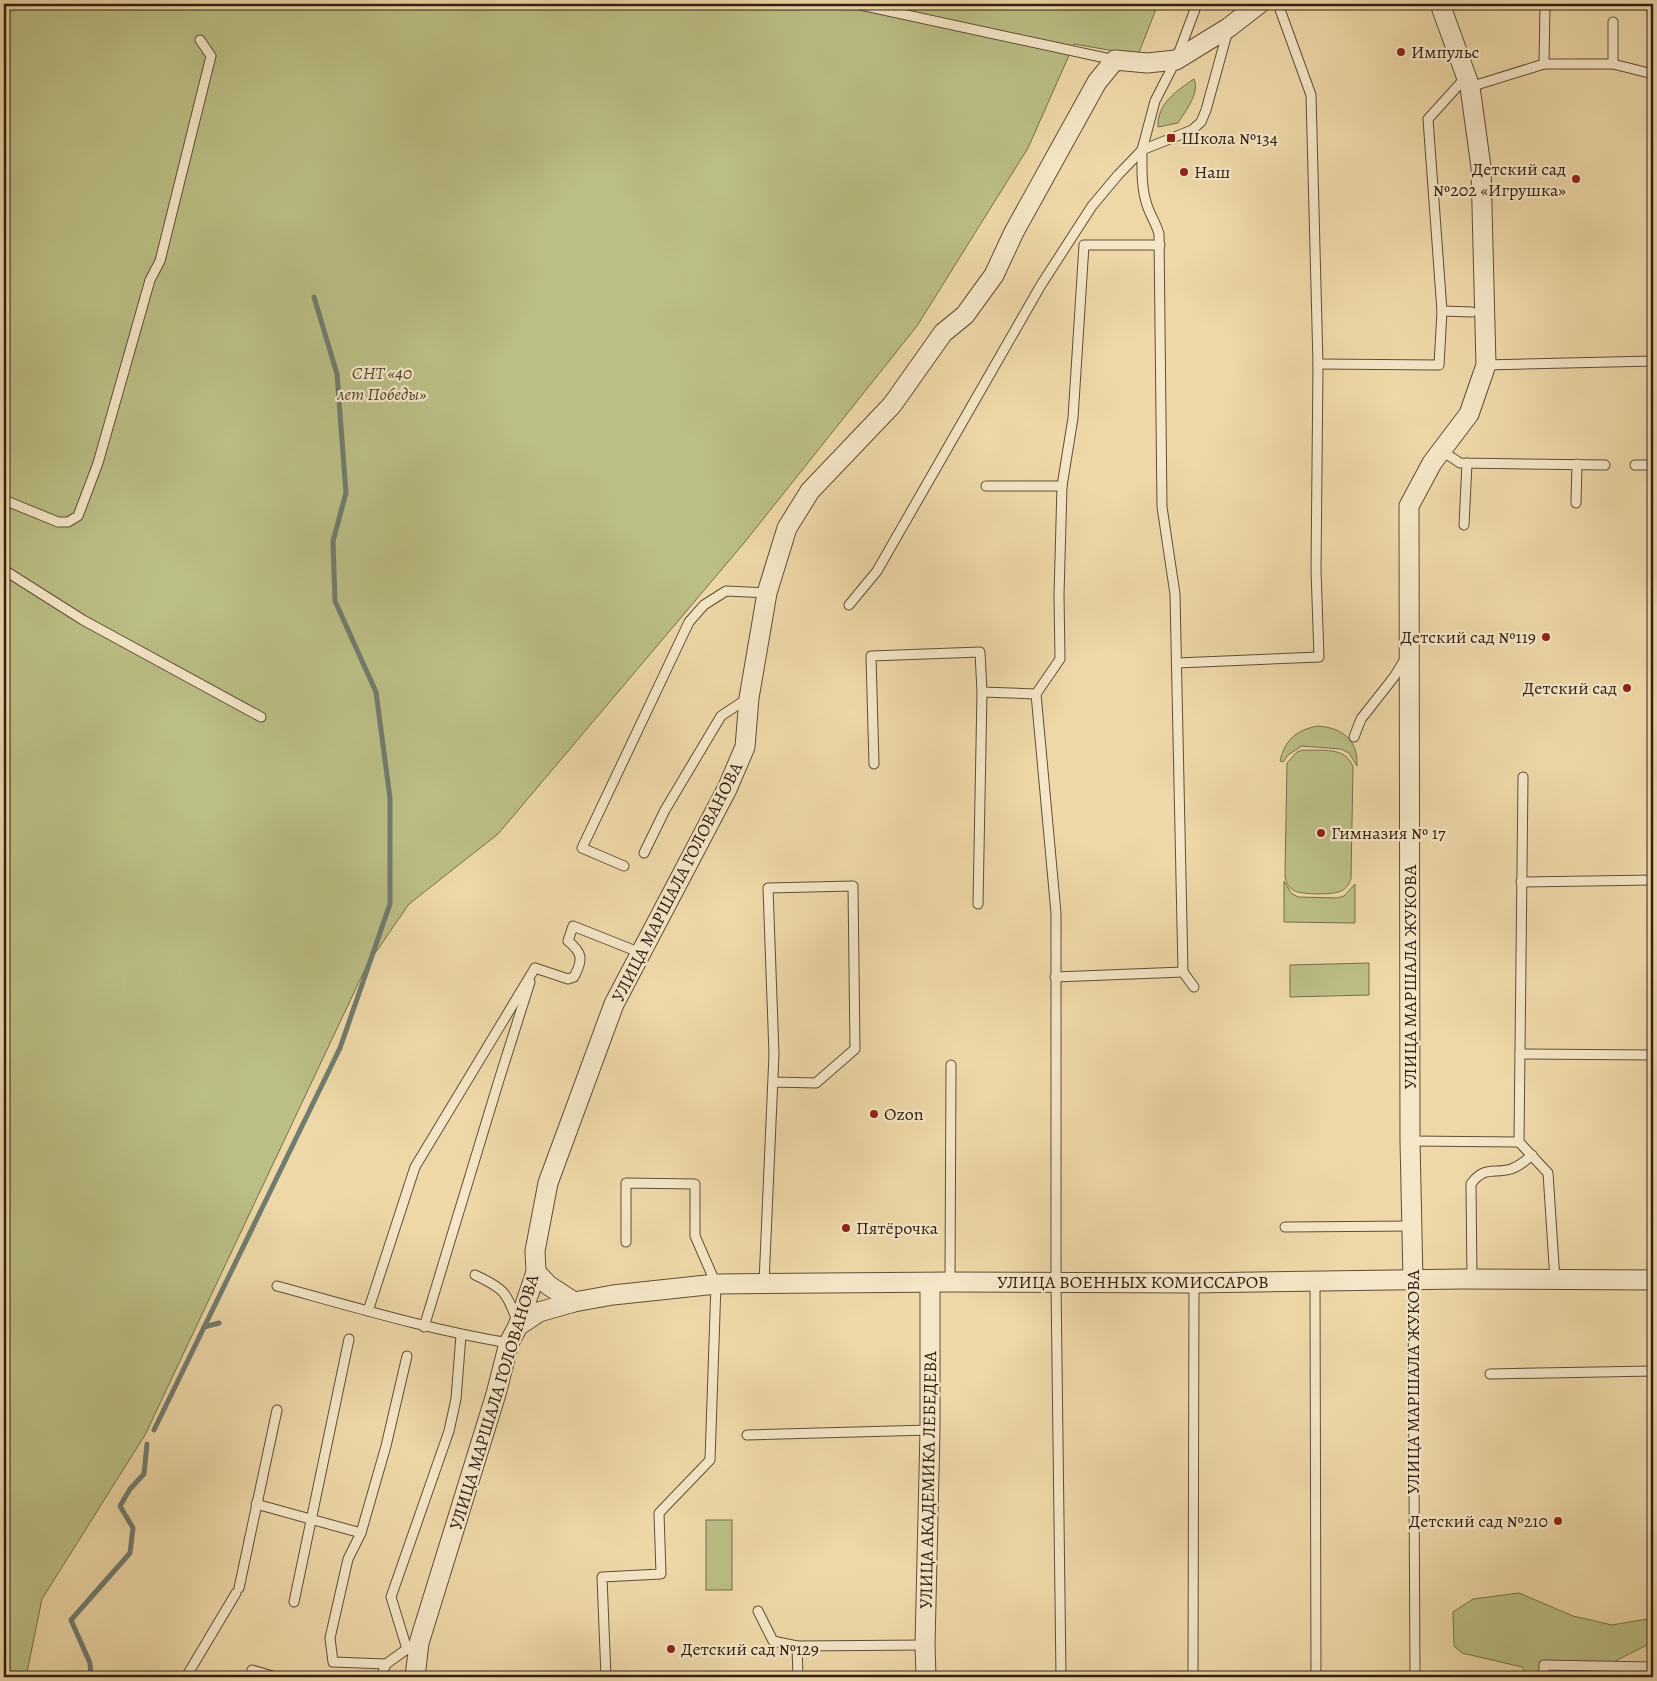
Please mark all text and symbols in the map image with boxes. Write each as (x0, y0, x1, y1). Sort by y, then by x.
place label: Импульс (1411, 40, 1480, 64)
marker: Импульс (1395, 46, 1407, 58)
place label: Школа №134 (1181, 126, 1278, 150)
marker: Школа №134 (1165, 132, 1177, 144)
place label: Детский сад №202 «Игрушка» (1433, 157, 1566, 202)
place label: Наш (1194, 160, 1230, 184)
marker: Наш (1178, 166, 1190, 178)
marker: Детский сад №202 «Игрушка» (1570, 173, 1582, 185)
park label: СНТ «40 лет Победы» (336, 361, 427, 406)
place label: Детский сад №119 (1401, 625, 1536, 649)
marker: Детский сад №119 (1540, 631, 1552, 643)
place label: Детский сад (1523, 676, 1617, 700)
marker: Детский сад (1621, 682, 1633, 694)
street label: УЛИЦА МАРШАЛА ГОЛОВАНОВА (606, 758, 748, 1006)
place label: Гимназия № 17 (1331, 821, 1446, 845)
marker: Гимназия № 17 (1315, 827, 1327, 839)
street label: УЛИЦА МАРШАЛА ЖУКОВА (1398, 864, 1422, 1089)
place label: Ozon (884, 1102, 924, 1126)
marker: Ozon (868, 1108, 880, 1120)
place label: Пятёрочка (856, 1216, 939, 1240)
marker: Пятёрочка (840, 1222, 852, 1234)
street label: УЛИЦА МАРШАЛА ЖУКОВА (1401, 1269, 1425, 1494)
street label: УЛИЦА ВОЕННЫХ КОМИССАРОВ (997, 1270, 1269, 1294)
street label: УЛИЦА МАРШАЛА ГОЛОВАНОВА (444, 1271, 544, 1533)
street label: УЛИЦА АКАДЕМИКА ЛЕБЕДЕВА (914, 1350, 942, 1609)
place label: Детский сад №210 (1409, 1509, 1548, 1533)
marker: Детский сад №210 (1552, 1515, 1564, 1527)
place label: Детский сад №129 (681, 1637, 819, 1661)
marker: Детский сад №129 (665, 1643, 677, 1655)

